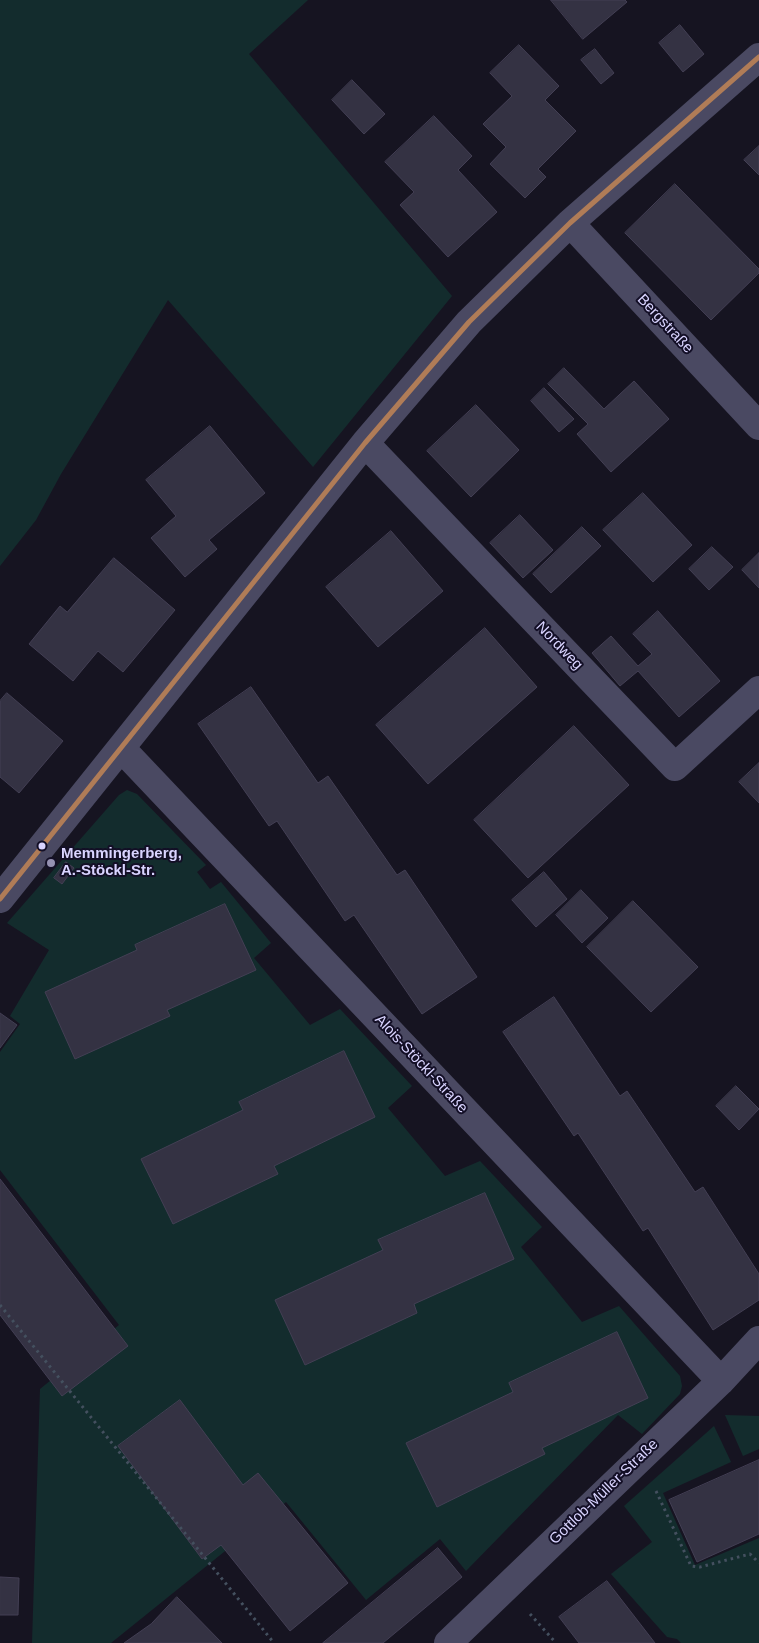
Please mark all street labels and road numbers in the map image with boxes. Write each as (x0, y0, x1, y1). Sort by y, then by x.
street label: Bergstraße (633, 291, 697, 357)
street label: Nordweg (532, 618, 586, 674)
street label: Alois-Stöckl-Straße (371, 1011, 471, 1117)
street label: Gottlob-Müller-Straße (546, 1435, 662, 1549)

